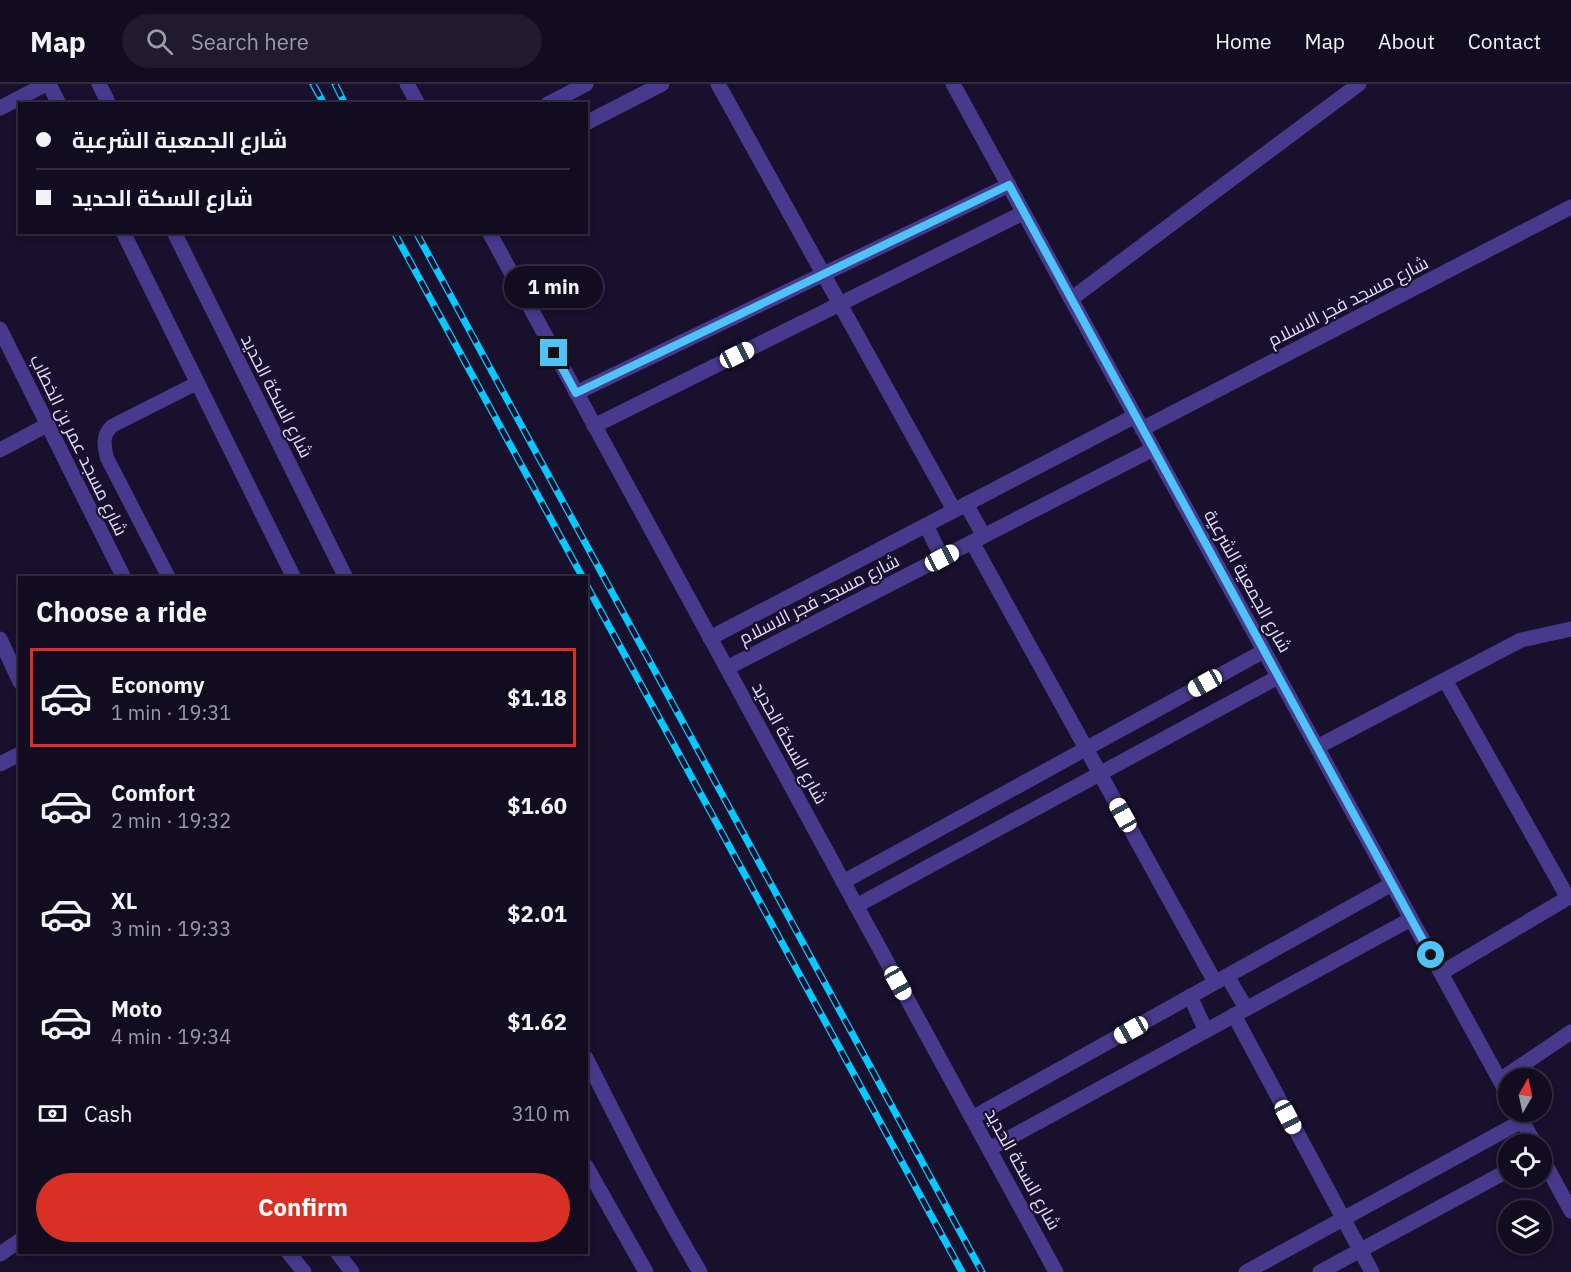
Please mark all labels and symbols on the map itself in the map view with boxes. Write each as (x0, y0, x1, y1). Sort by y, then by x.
street label: شارع مسجد فجر الاسلام (1264, 251, 1433, 352)
callout: 1 min (504, 266, 604, 308)
street label: شارع السكة الحديد (235, 330, 318, 462)
route end (540, 339, 567, 366)
car (717, 339, 757, 371)
street label: شارع مسجد عمر بن الخطاب (24, 351, 133, 540)
street label: شارع الجمعية الشرعية (1198, 505, 1297, 657)
car (922, 542, 962, 574)
street label: شارع مسجد فجر الاسلام (735, 549, 904, 650)
car (1185, 666, 1225, 700)
street label: شارع السكة الحديد (746, 678, 833, 808)
car (1106, 795, 1140, 835)
route start (1417, 941, 1444, 968)
car (881, 963, 915, 1003)
car (1111, 1013, 1151, 1047)
north arrow (1498, 1068, 1552, 1122)
car (1272, 1097, 1304, 1137)
street label: شارع السكة الحديد (979, 1104, 1066, 1234)

